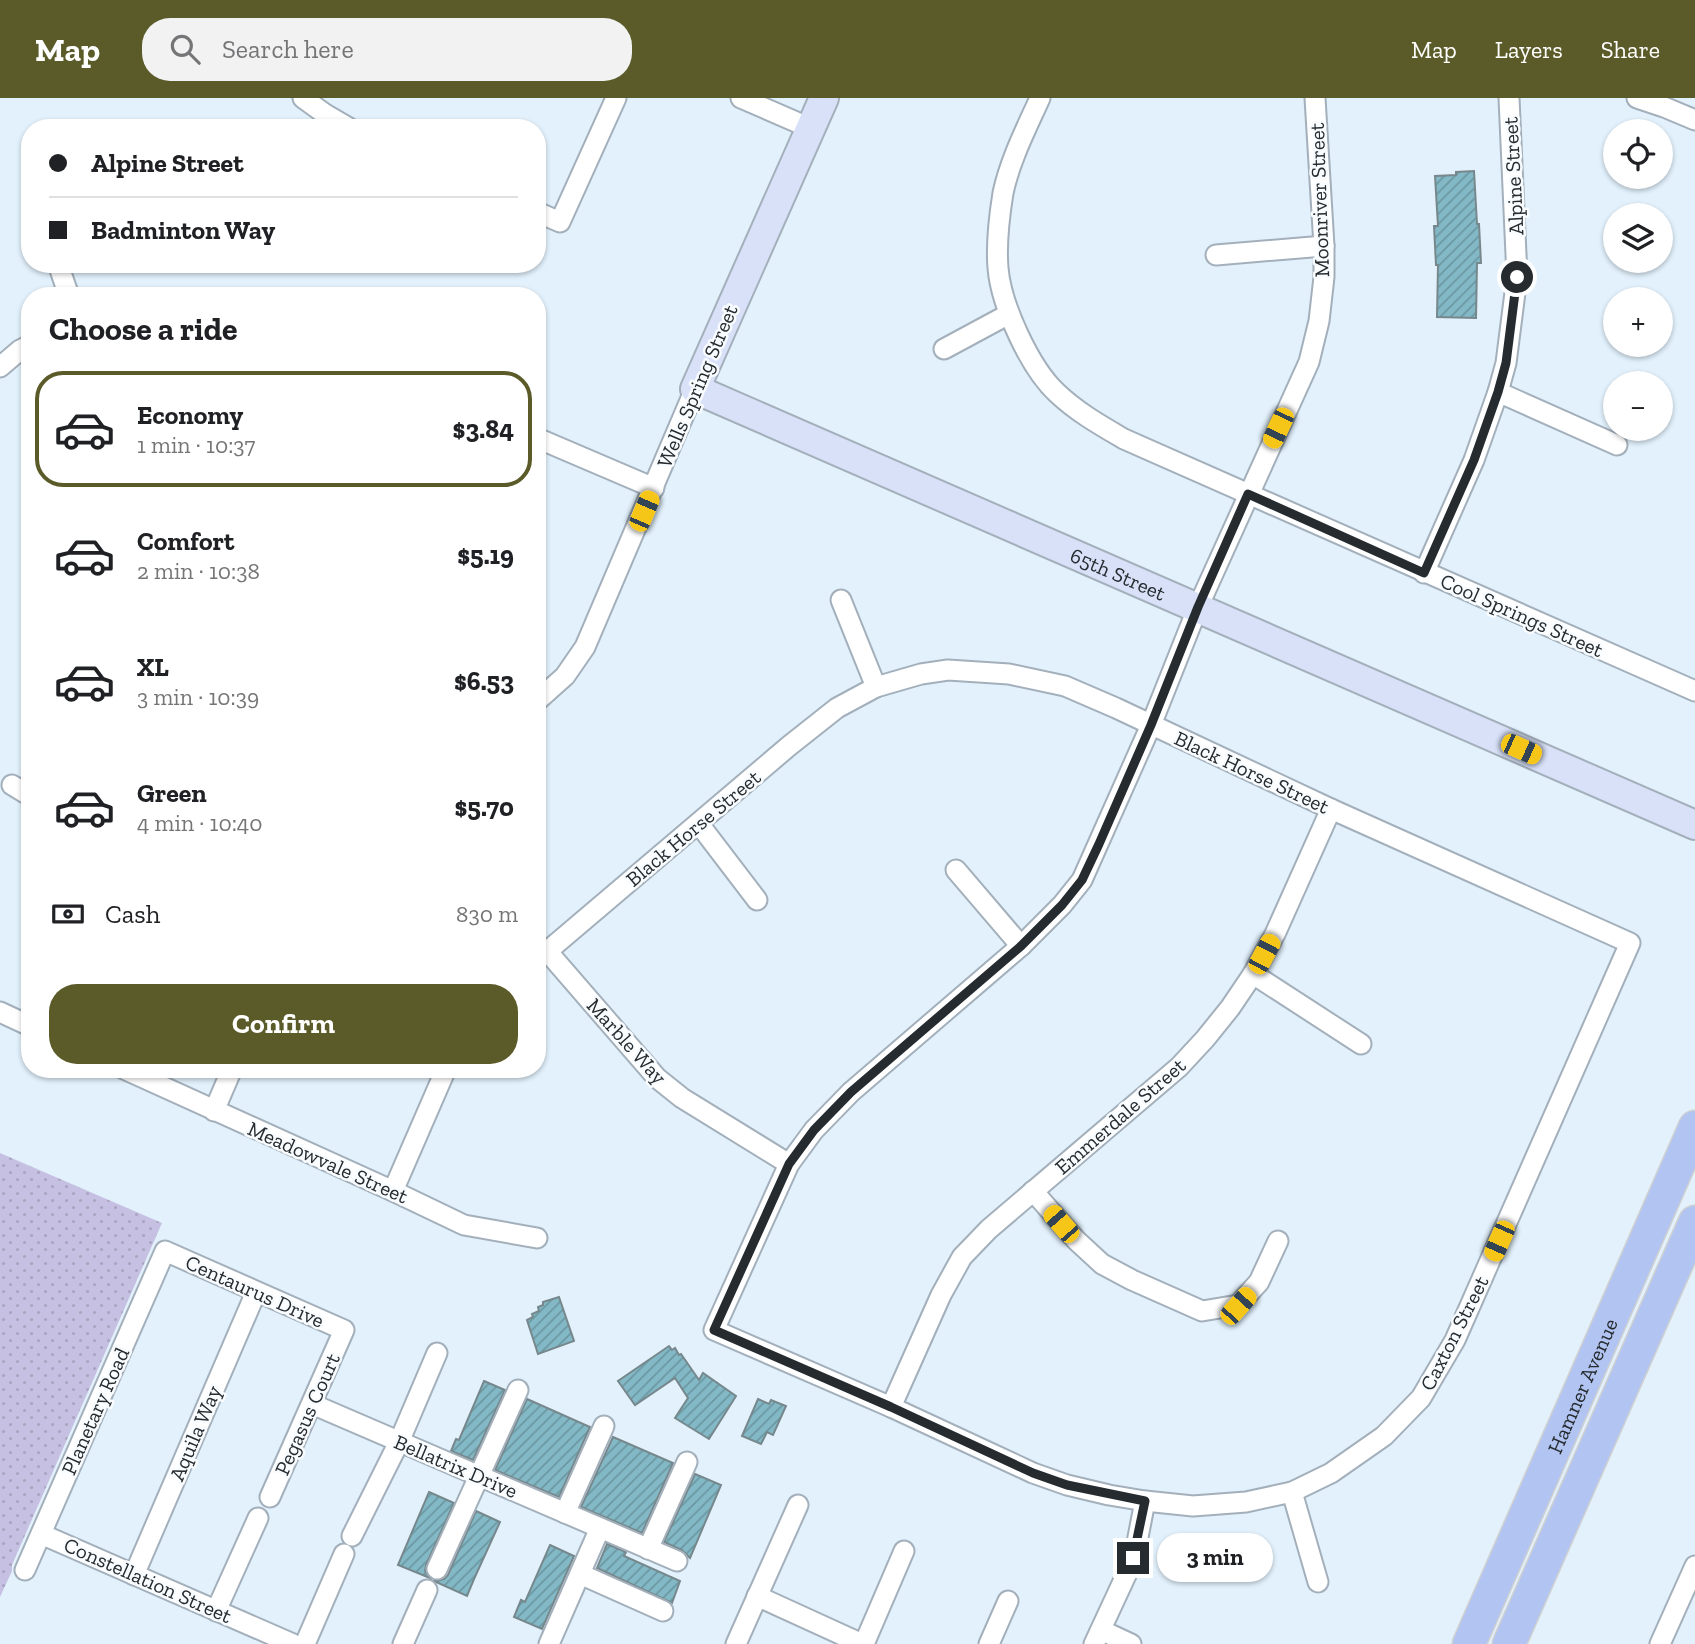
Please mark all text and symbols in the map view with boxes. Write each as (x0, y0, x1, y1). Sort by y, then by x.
search box (142, 18, 632, 81)
text: Map (35, 30, 100, 69)
icon: search (166, 30, 204, 68)
text: Search here (222, 33, 354, 65)
text: Map (1411, 35, 1457, 64)
text: Layers (1495, 35, 1563, 64)
text: Share (1601, 35, 1660, 64)
street label: Alpine Street (1497, 116, 1529, 236)
map controls (1603, 119, 1673, 441)
button: locate (1603, 119, 1673, 189)
street label: Moonriver Street (1304, 122, 1334, 278)
text: Alpine Street (91, 147, 244, 179)
button: layers (1603, 203, 1673, 273)
text: Badminton Way (91, 214, 275, 246)
route start (1501, 261, 1533, 293)
button: + (1603, 287, 1673, 357)
street label: Wells Spring Street (651, 301, 743, 471)
text: Choose a ride (49, 310, 237, 348)
button: − (1603, 371, 1673, 441)
icon: car (53, 398, 116, 461)
text: Economy (137, 399, 243, 431)
car (1260, 405, 1297, 451)
text: $3.84 (453, 413, 514, 445)
text: 1 min · 10:37 (137, 431, 255, 459)
car (627, 488, 662, 534)
icon: car (53, 524, 116, 587)
text: Comfort (137, 525, 234, 557)
text: $5.19 (457, 539, 514, 571)
street label: 65th Street (1067, 542, 1170, 605)
text: 2 min · 10:38 (137, 557, 260, 585)
street label: Cool Springs Street (1437, 568, 1608, 662)
icon: car (53, 650, 116, 713)
text: XL (137, 651, 169, 683)
text: $6.53 (454, 665, 514, 697)
text: 3 min · 10:39 (137, 683, 259, 711)
street label: Black Horse Street (1171, 725, 1334, 819)
car (1498, 731, 1545, 767)
street label: Black Horse Street (621, 764, 765, 892)
icon: car (53, 776, 116, 839)
text: Green (137, 777, 207, 809)
text: $5.70 (455, 791, 514, 823)
text: 4 min · 10:40 (137, 809, 262, 837)
icon: cash (49, 895, 87, 933)
text: Cash (105, 898, 160, 930)
text: 830 m (456, 900, 518, 928)
car (1245, 931, 1284, 977)
button: Confirm (49, 984, 518, 1064)
street label: Marble Way (582, 993, 672, 1089)
street label: Emmerdale Street (1050, 1052, 1190, 1179)
street label: Meadowvale Street (244, 1115, 412, 1209)
car (1040, 1201, 1083, 1247)
car (1481, 1218, 1518, 1264)
street label: Centaurus Drive (182, 1249, 328, 1333)
street label: Caxton Street (1414, 1271, 1494, 1394)
car (1217, 1283, 1260, 1329)
street label: Hamner Avenue (1541, 1314, 1623, 1457)
street label: Planetary Road (56, 1343, 134, 1478)
street label: Pegasus Court (269, 1349, 345, 1479)
street label: Aquila Way (164, 1381, 226, 1484)
street label: Bellatrix Drive (391, 1429, 521, 1503)
street label: Constellation Street (60, 1532, 236, 1628)
callout: 3 min (1158, 1534, 1273, 1582)
route end (1117, 1542, 1149, 1574)
text: 3 min (1186, 1543, 1244, 1571)

